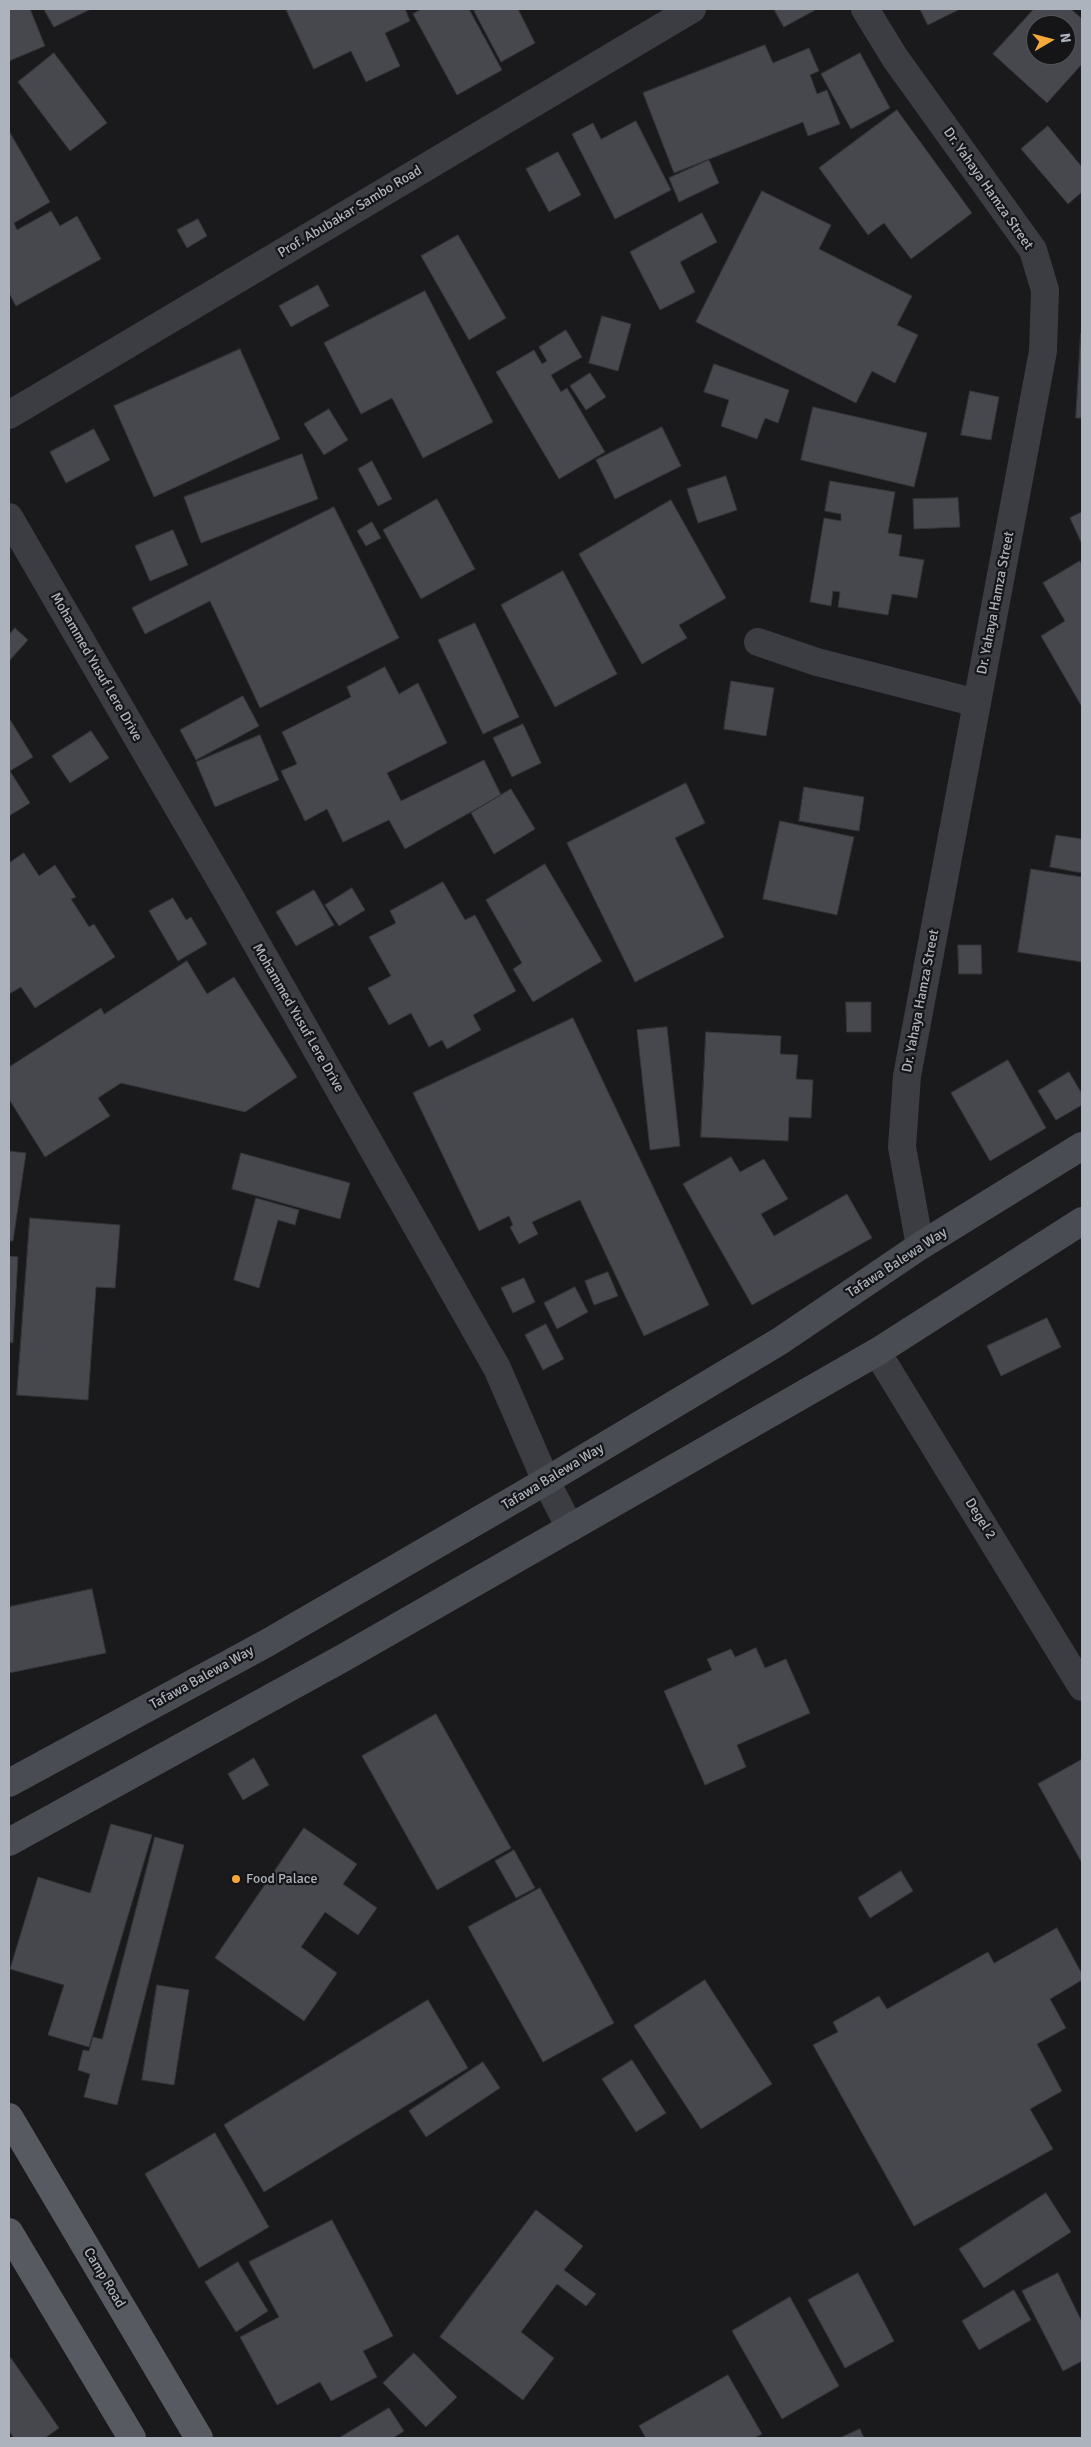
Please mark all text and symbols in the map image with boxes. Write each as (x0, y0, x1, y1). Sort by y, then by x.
north arrow (1026, 15, 1076, 65)
text: N (1056, 32, 1074, 44)
street label: Dr. Yahaya Hamza Street (939, 125, 1037, 253)
street label: Prof. Abubakar Sambo Road (275, 162, 425, 262)
street label: Dr. Yahaya Hamza Street (974, 530, 1018, 676)
street label: Mohammed Yusuf Lere Drive (46, 590, 146, 744)
street label: Dr. Yahaya Hamza Street (899, 928, 943, 1074)
street label: Mohammed Yusuf Lere Drive (248, 941, 348, 1095)
street label: Tafawa Balewa Way (844, 1224, 950, 1302)
street label: Tafawa Balewa Way (499, 1440, 607, 1514)
street label: Degel 2 (961, 1495, 999, 1543)
street label: Tafawa Balewa Way (147, 1643, 257, 1713)
place label: Food Palace (246, 1871, 317, 1887)
marker: Food Palace (230, 1873, 242, 1885)
street label: Camp Road (80, 2245, 128, 2311)

